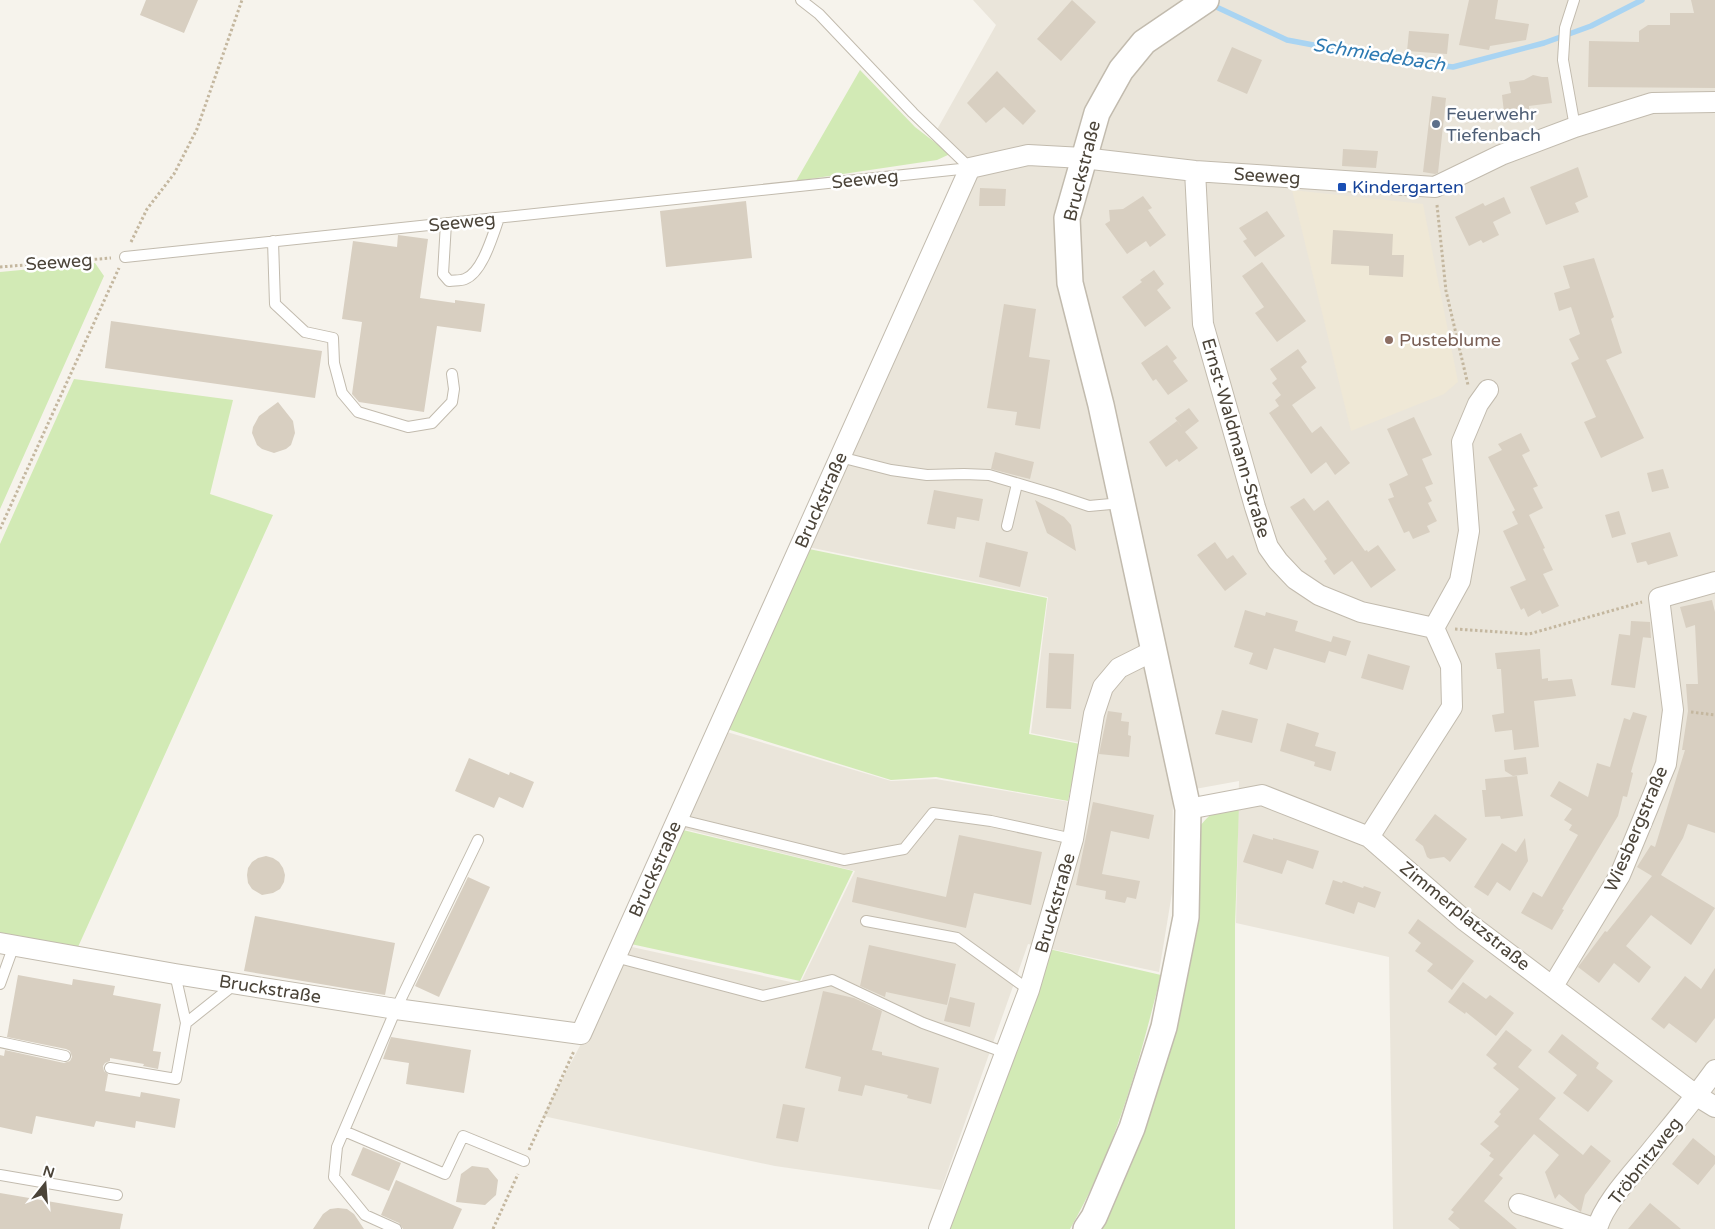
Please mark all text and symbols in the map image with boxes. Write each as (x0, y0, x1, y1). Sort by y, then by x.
water label: Schmiedebach (1311, 34, 1447, 76)
place label: Feuerwehr Tiefenbach (1446, 103, 1541, 146)
street label: Bruckstraße (1059, 118, 1105, 224)
marker: Feuerwehr Tiefenbach (1430, 118, 1442, 130)
street label: Seeweg (1233, 163, 1301, 189)
street label: Seeweg (831, 165, 899, 193)
place label: Kindergarten (1352, 176, 1464, 198)
marker: Kindergarten (1336, 181, 1348, 193)
street label: Seeweg (428, 208, 496, 236)
street label: Seeweg (25, 249, 93, 275)
place label: Pusteblume (1399, 329, 1501, 351)
marker: Pusteblume (1383, 334, 1395, 346)
street label: Ernst-Waldmann-Straße (1197, 336, 1275, 540)
street label: Bruckstraße (790, 448, 852, 552)
street label: Wiesbergstraße (1600, 763, 1672, 895)
street label: Bruckstraße (624, 817, 686, 921)
street label: Bruckstraße (1030, 850, 1080, 956)
street label: Zimmerplatzstraße (1395, 857, 1535, 975)
street label: Bruckstraße (217, 970, 323, 1008)
street label: Tröbnitzweg (1604, 1113, 1686, 1209)
north arrow (20, 1159, 70, 1209)
text: N (41, 1162, 57, 1182)

